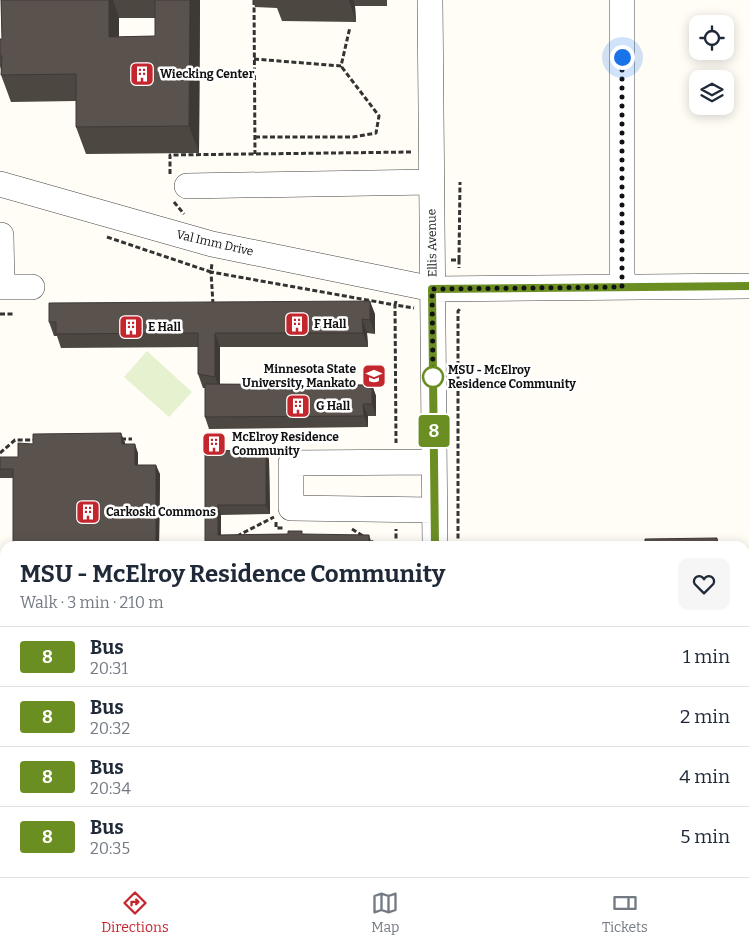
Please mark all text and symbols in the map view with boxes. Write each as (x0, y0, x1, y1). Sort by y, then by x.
map controls (689, 15, 734, 115)
button: locate (689, 15, 734, 60)
your location (610, 45, 635, 70)
building icon: Wiecking Center (129, 61, 155, 87)
place label: Wiecking Center (160, 67, 255, 81)
button: layers (689, 70, 734, 115)
street label: Ellis Avenue (424, 209, 440, 277)
street label: Val Imm Drive (175, 227, 255, 259)
building icon: F Hall (284, 311, 310, 337)
building icon: E Hall (118, 314, 144, 340)
place label: F Hall (314, 317, 347, 331)
place label: E Hall (148, 320, 181, 334)
place label: Minnesota State University, Mankato (242, 362, 356, 390)
school or university icon: Minnesota State University, Mankato (361, 363, 387, 389)
place label: MSU - McElroy Residence Community (448, 363, 576, 391)
marker: MSU - McElroy Residence Community (422, 366, 444, 388)
building icon: G Hall (285, 393, 311, 419)
place label: G Hall (316, 399, 350, 413)
line badge: 8 (418, 415, 450, 447)
text: 8 (429, 420, 439, 442)
place label: McElroy Residence Community (232, 430, 339, 458)
building icon: McElroy Residence Community (201, 431, 227, 457)
building icon: Carkoski Commons (75, 499, 101, 525)
place label: Carkoski Commons (106, 505, 216, 519)
button: heart (678, 558, 730, 610)
text: MSU - McElroy Residence Community (20, 560, 445, 588)
text: Walk · 3 min · 210 m (20, 593, 163, 612)
text: Bus (90, 636, 124, 659)
text: 1 min (683, 645, 730, 668)
text: 8 (42, 646, 53, 668)
text: 20:31 (90, 659, 128, 678)
text: Bus (90, 696, 124, 719)
text: 2 min (680, 705, 730, 728)
text: 8 (42, 706, 53, 728)
text: 20:32 (90, 719, 130, 738)
text: Bus (90, 756, 124, 779)
text: 4 min (679, 765, 730, 788)
text: 8 (42, 766, 53, 788)
text: 20:34 (90, 779, 131, 798)
text: Bus (90, 816, 124, 839)
text: 5 min (680, 825, 730, 848)
text: 8 (42, 826, 53, 848)
text: 20:35 (90, 839, 130, 858)
tab: Directions (101, 889, 169, 936)
tab: Map (371, 889, 399, 936)
tab: Tickets (602, 889, 648, 936)

